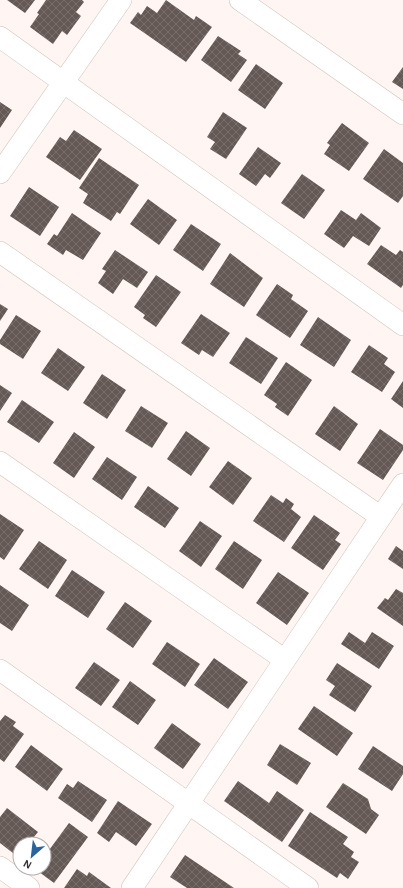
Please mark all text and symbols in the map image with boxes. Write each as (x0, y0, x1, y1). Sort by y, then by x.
north arrow (12, 836, 52, 876)
text: N (22, 858, 34, 871)

